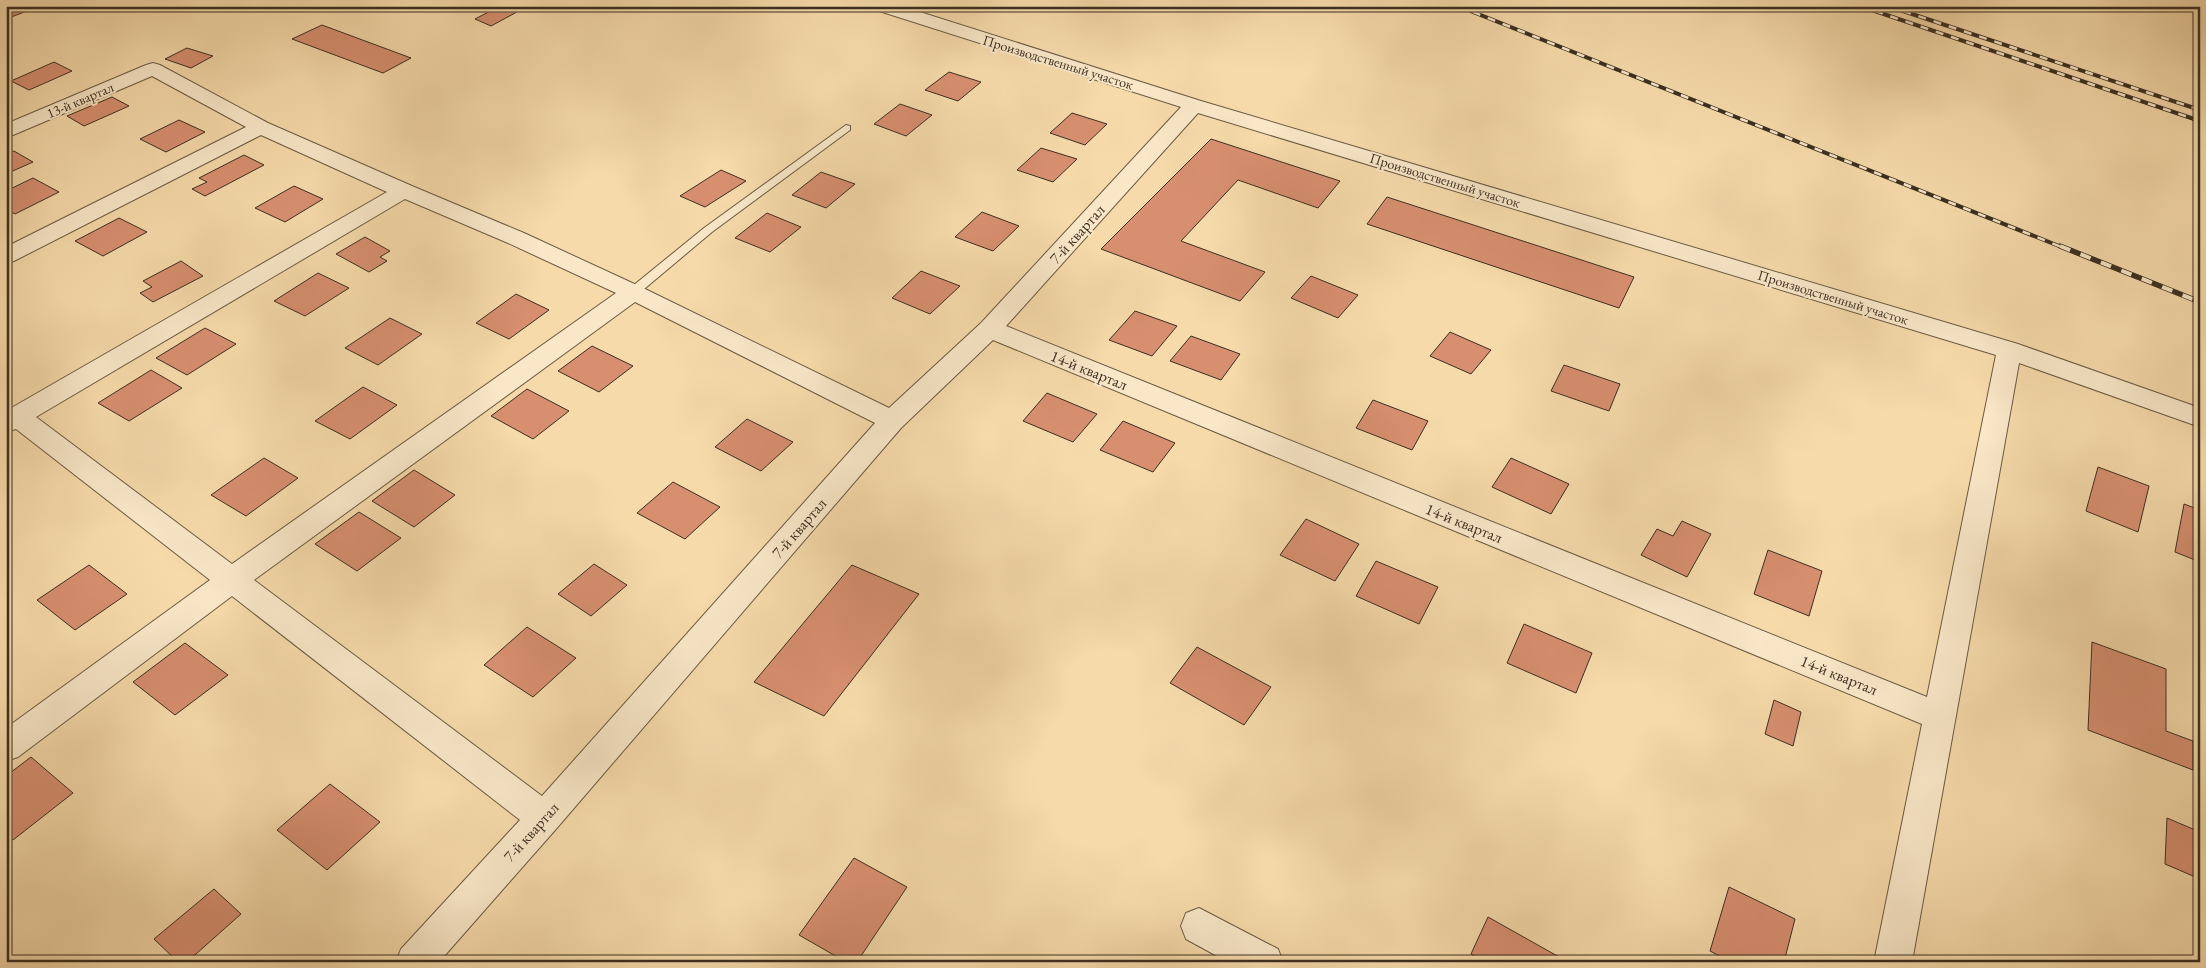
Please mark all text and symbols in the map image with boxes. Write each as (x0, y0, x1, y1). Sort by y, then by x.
street label: Производственный участок (980, 30, 1136, 94)
street label: 13-й квартал (44, 78, 116, 122)
street label: Производственный участок (1367, 148, 1523, 212)
street label: 7-й квартал (1045, 199, 1110, 268)
street label: Производственный участок (1755, 265, 1911, 329)
street label: 14-й квартал (1047, 345, 1131, 395)
street label: 7-й квартал (767, 493, 831, 563)
street label: 14-й квартал (1422, 498, 1506, 548)
street label: 14-й квартал (1797, 650, 1881, 700)
street label: 7-й квартал (499, 797, 564, 866)

